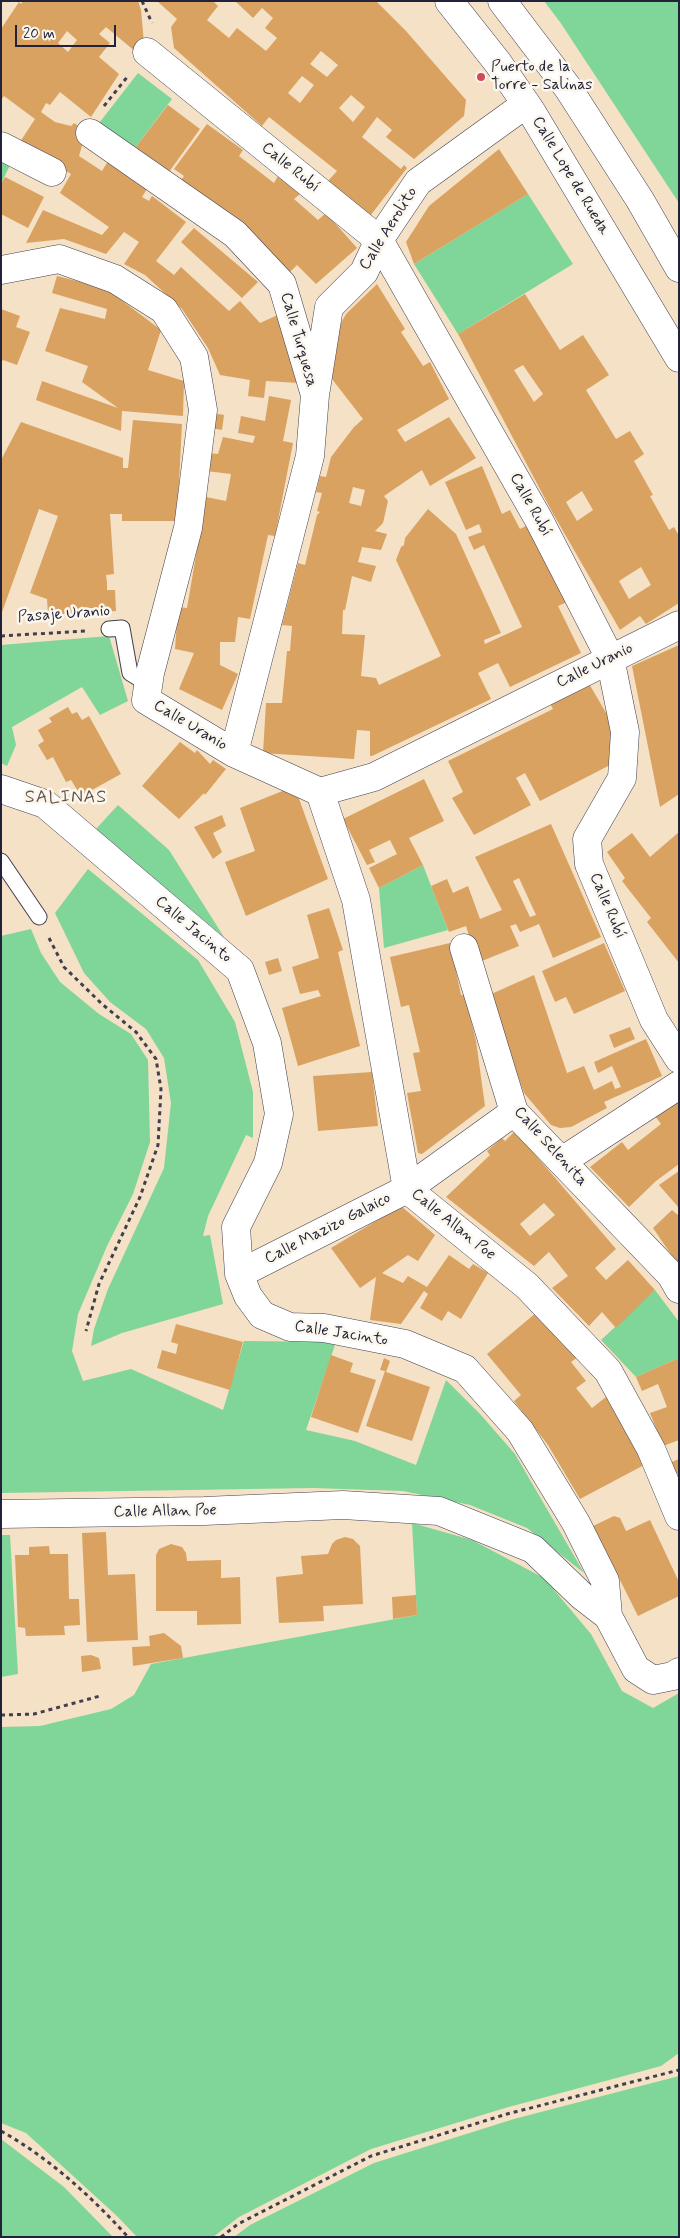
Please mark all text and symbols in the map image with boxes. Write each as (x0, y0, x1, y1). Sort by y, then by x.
scale bar (18, 15, 119, 47)
text: 20 m (23, 24, 55, 44)
place label: Puerto de la Torre - Salinas (491, 58, 593, 96)
marker: Puerto de la Torre - Salinas (475, 71, 487, 83)
street label: Calle Lope de Rueda (527, 113, 613, 239)
street label: Calle Rubí (257, 139, 323, 197)
street label: Calle Aerolito (356, 184, 422, 274)
street label: Calle Turquesa (275, 291, 321, 389)
street label: Calle Rubí (505, 470, 555, 540)
street label: Pasaje Uranio (17, 602, 111, 628)
street label: Calle Uranio (554, 639, 636, 693)
street label: Calle Uranio (150, 696, 230, 756)
district label: SALINAS (25, 787, 107, 809)
street label: Calle Rubí (585, 870, 629, 942)
street label: Calle Jacinto (151, 892, 235, 968)
street label: Calle Selenita (509, 1103, 591, 1191)
street label: Calle Allan Poe (407, 1185, 499, 1265)
street label: Calle Mazizo Galaico (262, 1189, 394, 1269)
street label: Calle Jacinto (293, 1317, 389, 1351)
street label: Calle Allan Poe (113, 1501, 217, 1523)

